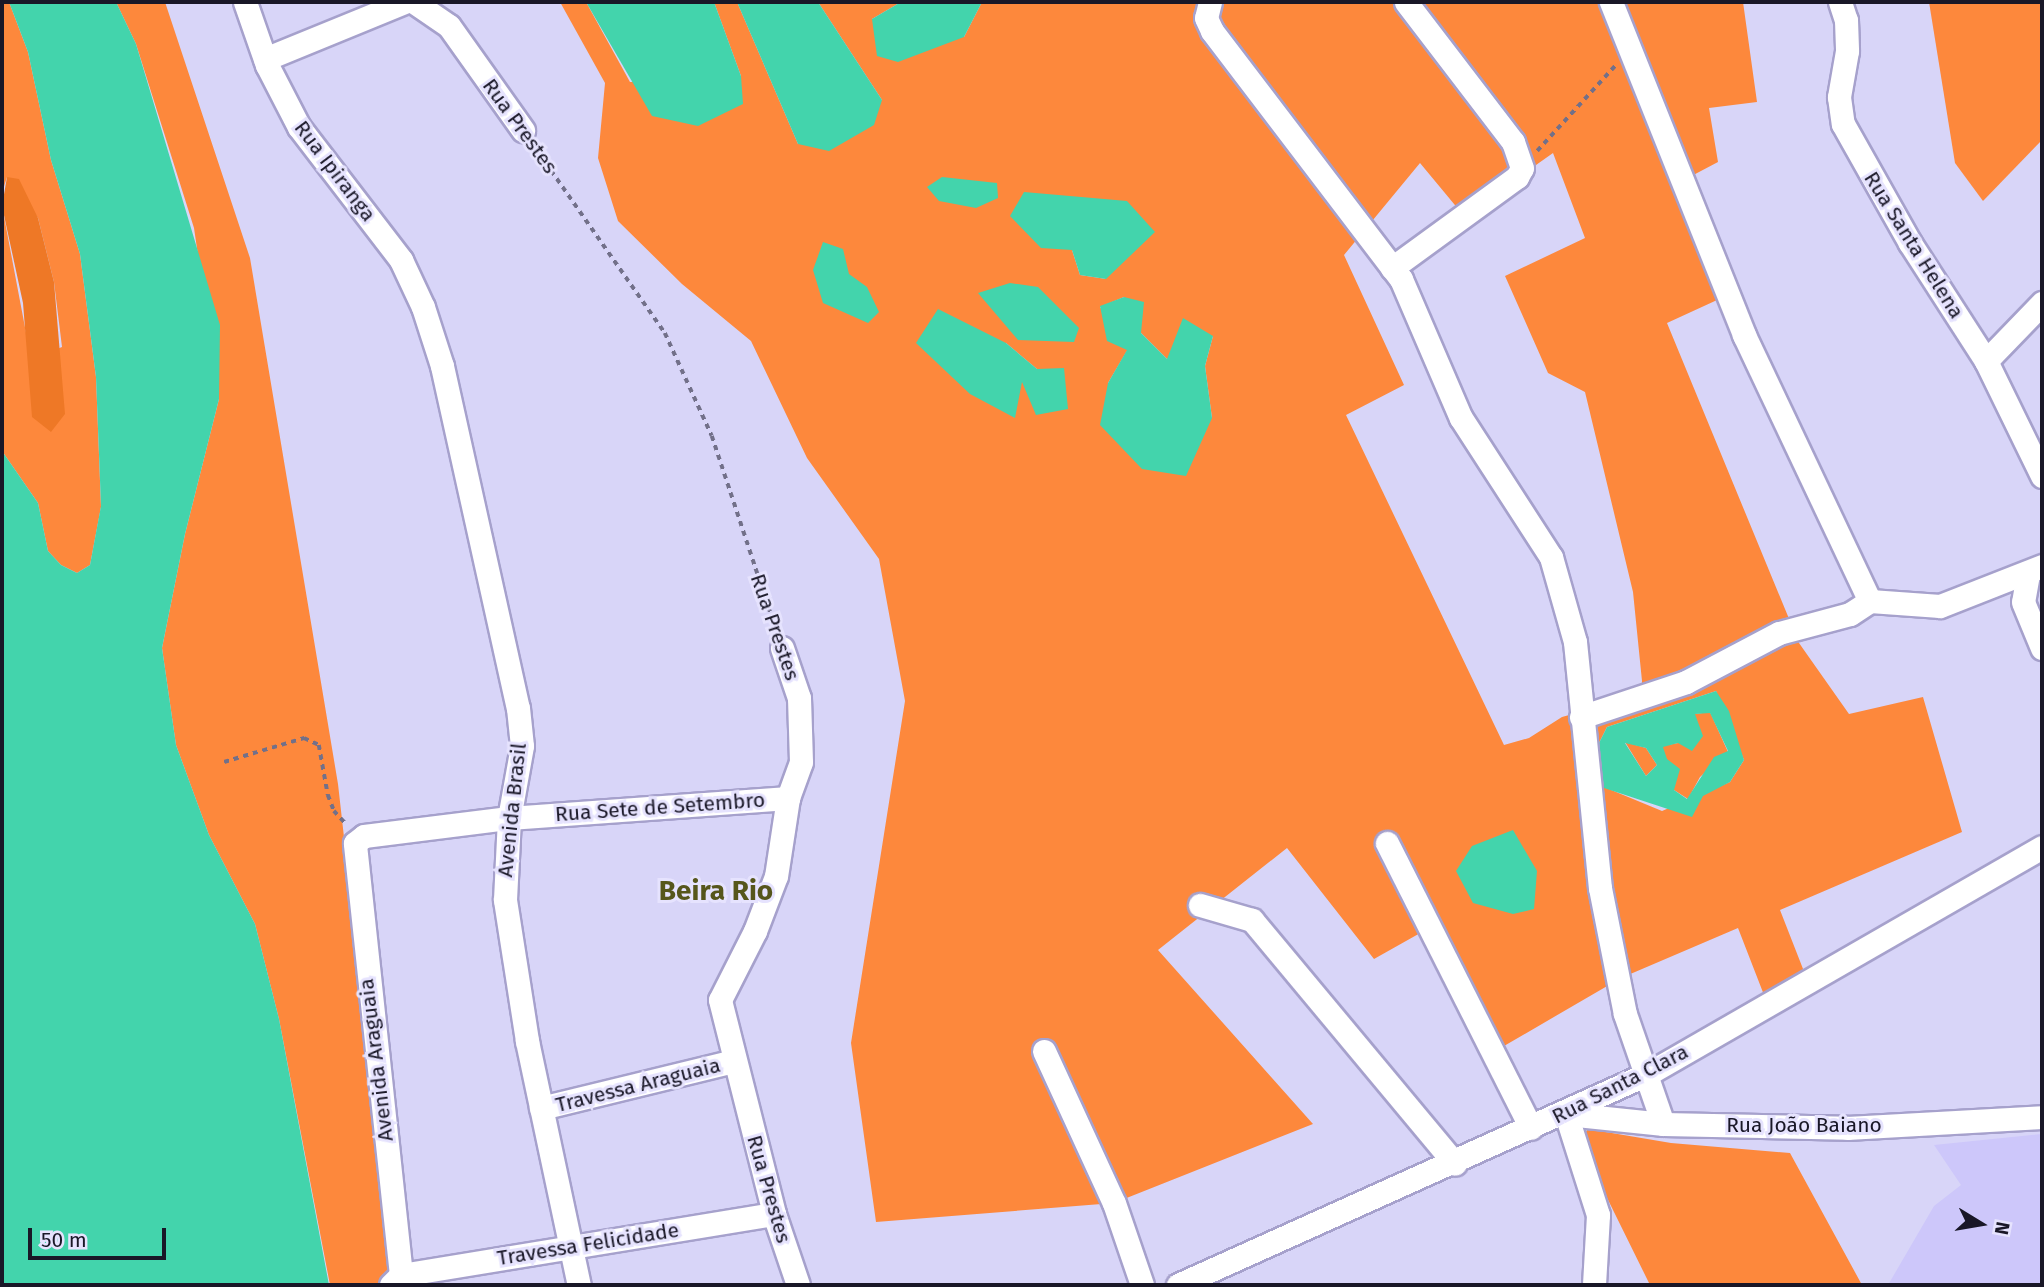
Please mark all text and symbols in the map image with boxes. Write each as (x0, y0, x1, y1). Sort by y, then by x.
street label: Rua Prestes (477, 74, 563, 178)
street label: Rua Ipiranga (289, 116, 381, 226)
street label: Rua Santa Helena (1859, 167, 1969, 323)
street label: Rua Prestes (745, 570, 805, 684)
street label: Avenida Brasil (492, 742, 532, 878)
street label: Rua Sete de Setembro (554, 787, 766, 827)
district label: Beira Rio (659, 874, 773, 908)
street label: Avenida Araguaia (354, 977, 398, 1143)
street label: Rua Santa Clara (1548, 1039, 1692, 1129)
street label: Travessa Araguaia (553, 1052, 723, 1118)
street label: Rua João Baiano (1726, 1112, 1882, 1138)
street label: Rua Prestes (742, 1132, 796, 1246)
north arrow (1946, 1189, 2016, 1259)
scale bar (32, 1214, 170, 1258)
street label: Travessa Felicidade (495, 1217, 681, 1271)
text: N (1990, 1220, 2015, 1236)
text: 50 m (41, 1227, 87, 1253)

